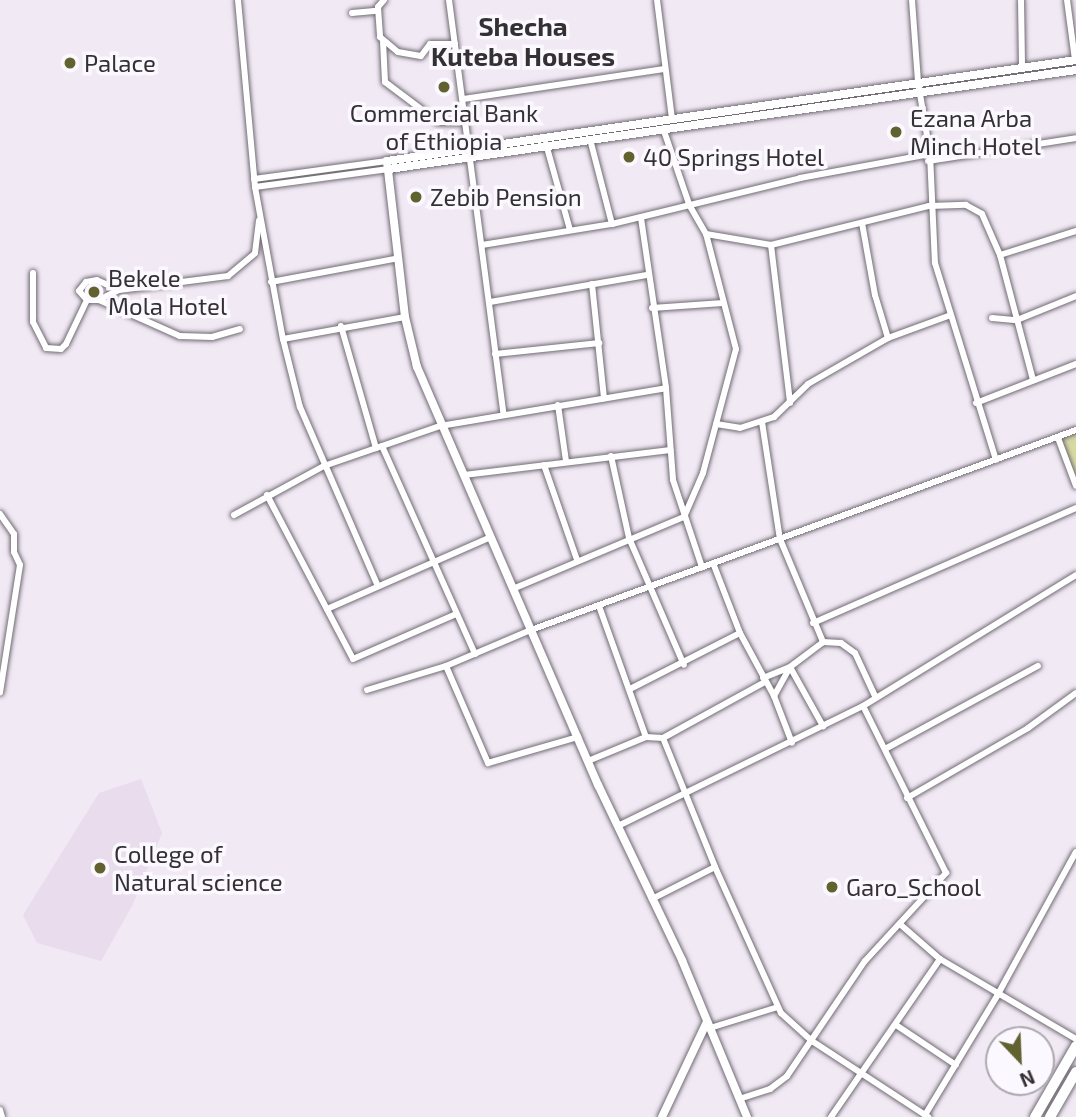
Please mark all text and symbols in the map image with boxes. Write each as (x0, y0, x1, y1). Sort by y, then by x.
district label: Shecha Kuteba Houses (431, 10, 615, 72)
place label: Palace (84, 49, 156, 77)
marker: Palace (62, 55, 78, 71)
marker: Commercial Bank of Ethiopia (436, 79, 452, 95)
place label: Commercial Bank of Ethiopia (349, 99, 539, 155)
place label: Ezana Arba Minch Hotel (910, 104, 1041, 160)
marker: Ezana Arba Minch Hotel (888, 124, 904, 140)
place label: 40 Springs Hotel (643, 143, 824, 171)
marker: 40 Springs Hotel (621, 149, 637, 165)
place label: Zebib Pension (430, 183, 582, 211)
marker: Zebib Pension (408, 189, 424, 205)
place label: Bekele Mola Hotel (108, 264, 227, 320)
marker: Bekele Mola Hotel (86, 284, 102, 300)
place label: College of Natural science (114, 840, 283, 896)
marker: College of Natural science (92, 860, 108, 876)
place label: Garo_School (846, 873, 981, 901)
marker: Garo_School (824, 879, 840, 895)
north arrow (985, 1026, 1055, 1096)
text: N (1017, 1066, 1038, 1092)

